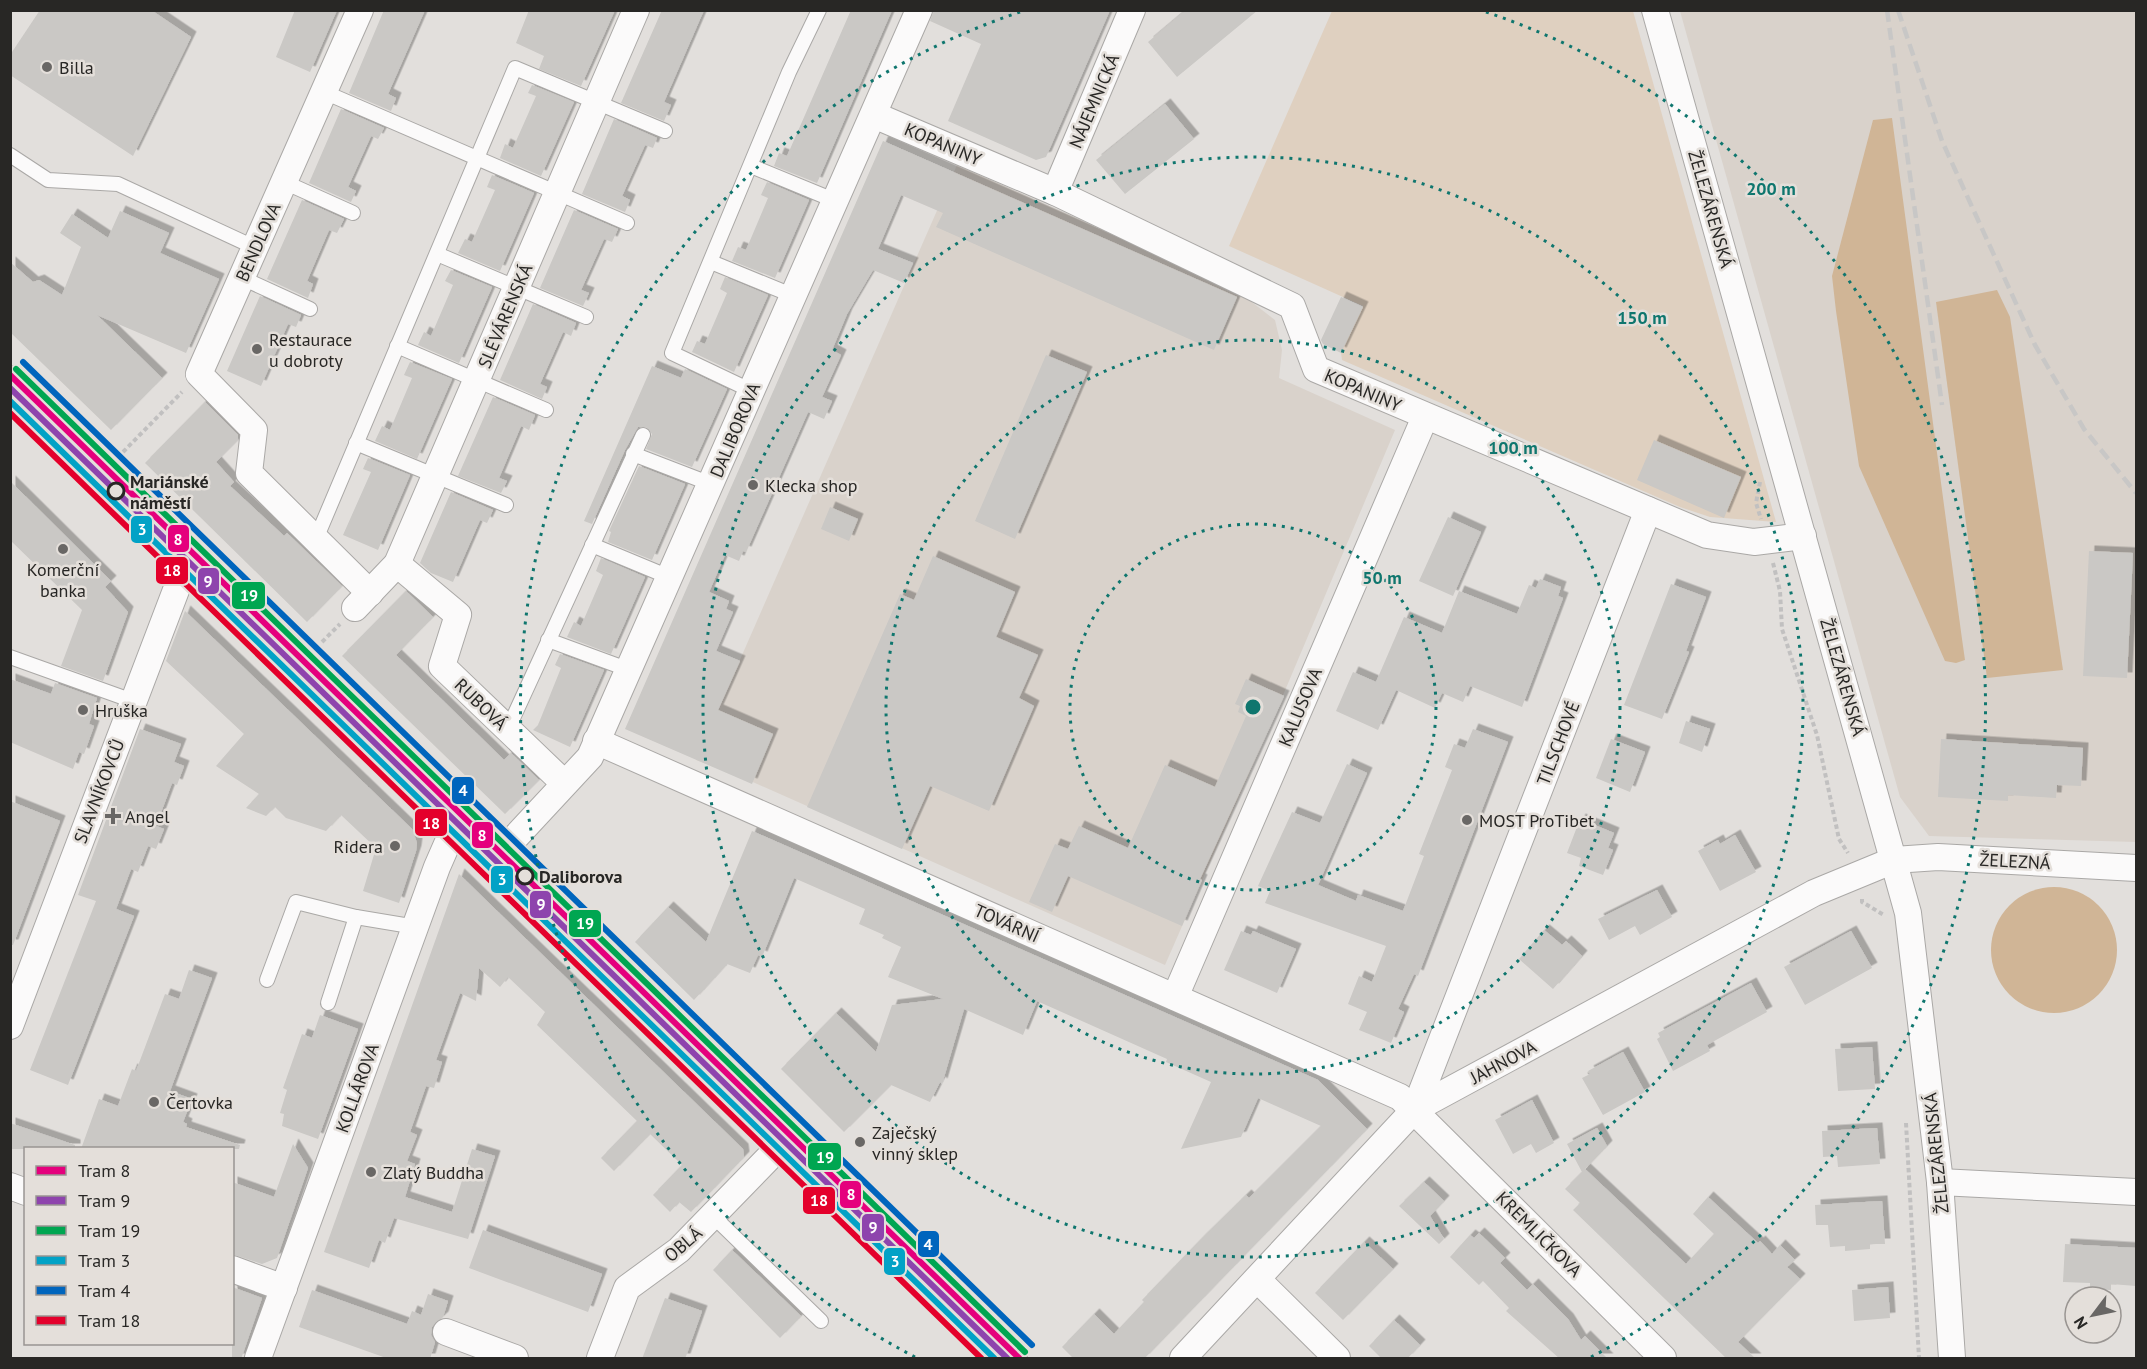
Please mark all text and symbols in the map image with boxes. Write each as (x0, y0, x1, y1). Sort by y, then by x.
street label: NÁJEMNICKÁ (1064, 50, 1124, 152)
place label: Billa (59, 56, 94, 79)
marker: Billa (40, 60, 54, 74)
street label: KOPANINY (901, 118, 985, 170)
street label: ŽELEZÁRENSKÁ (1683, 147, 1739, 271)
text: 200 m (1746, 177, 1796, 200)
street label: BENDLOVA (230, 199, 286, 285)
street label: SLÉVÁRENSKÁ (473, 260, 538, 372)
text: 150 m (1617, 306, 1667, 329)
place label: Restaurace u dobroty (269, 328, 352, 372)
marker: Restaurace u dobroty (250, 342, 264, 356)
street label: KOPANINY (1321, 364, 1405, 416)
street label: DALIBOROVA (705, 379, 765, 481)
text: 100 m (1488, 436, 1538, 459)
place label: Mariánské náměstí (130, 470, 209, 514)
place label: Klecka shop (765, 474, 857, 497)
marker: Klecka shop (746, 478, 760, 492)
marker: Mariánské náměstí (107, 482, 125, 500)
line badge: 3 (130, 515, 153, 544)
text: 3 (137, 519, 147, 539)
line badge: 8 (167, 524, 190, 553)
text: 8 (173, 529, 183, 549)
marker: Komerční banka (56, 542, 70, 556)
line badge: 18 (155, 556, 189, 585)
place label: Komerční banka (27, 558, 99, 602)
text: 18 (163, 560, 181, 580)
text: 50 m (1362, 566, 1402, 589)
line badge: 9 (197, 567, 220, 595)
text: 9 (203, 571, 213, 591)
line badge: 19 (231, 581, 266, 610)
text: 19 (240, 585, 258, 605)
street label: ŽELEZÁRENSKÁ (1815, 615, 1871, 739)
street label: KALUSOVA (1273, 664, 1327, 750)
street label: RUBOVÁ (450, 673, 513, 735)
centre of rings (1243, 697, 1263, 717)
street label: TILSCHOVÉ (1531, 698, 1585, 788)
place label: Hruška (95, 699, 148, 722)
marker: Hruška (76, 703, 90, 717)
street label: SLAVNÍKOVCŮ (69, 736, 129, 846)
line badge: 4 (451, 776, 475, 805)
text: 4 (458, 780, 468, 800)
place label: Angel (125, 805, 170, 828)
line badge: 18 (414, 808, 448, 837)
marker: Angel (106, 809, 120, 823)
place label: MOST ProTibet (1479, 809, 1594, 832)
text: 18 (422, 813, 440, 833)
marker: MOST ProTibet (1460, 813, 1474, 827)
line badge: 8 (471, 821, 494, 849)
text: 8 (477, 825, 487, 845)
place label: Ridera (334, 835, 383, 858)
marker: Ridera (388, 839, 402, 853)
street label: ŽELEZNÁ (1979, 848, 2051, 874)
line badge: 3 (490, 865, 514, 894)
place label: Daliborova (539, 865, 622, 888)
marker: Daliborova (516, 867, 534, 885)
text: 3 (497, 869, 507, 889)
line badge: 9 (529, 890, 552, 919)
text: 9 (536, 894, 546, 914)
street label: TOVÁRNÍ (971, 898, 1044, 948)
line badge: 19 (568, 909, 602, 938)
text: 19 (576, 913, 594, 933)
street label: JAHNOVA (1465, 1035, 1540, 1089)
street label: KOLLÁROVA (330, 1040, 384, 1136)
place label: Čertovka (166, 1091, 233, 1114)
street label: ŽELEZÁRENSKÁ (1918, 1091, 1954, 1215)
marker: Čertovka (147, 1095, 161, 1109)
place label: Zaječský vinný sklep (872, 1121, 958, 1165)
marker: Zaječský vinný sklep (853, 1135, 867, 1149)
line badge: 19 (807, 1142, 842, 1171)
legend (24, 1147, 234, 1345)
text: 19 (816, 1147, 834, 1167)
text: Tram 8 (78, 1159, 130, 1182)
place label: Zlatý Buddha (383, 1161, 484, 1184)
marker: Zlatý Buddha (364, 1165, 378, 1179)
line badge: 8 (839, 1180, 862, 1209)
text: 8 (846, 1184, 856, 1204)
line badge: 18 (802, 1186, 836, 1215)
street label: KREMLIČKOVA (1491, 1186, 1587, 1282)
text: Tram 9 (78, 1189, 130, 1212)
text: 18 (810, 1190, 828, 1210)
line badge: 9 (861, 1213, 885, 1242)
text: 9 (868, 1217, 878, 1237)
text: Tram 19 (78, 1219, 140, 1242)
street label: OBLÁ (659, 1221, 707, 1267)
line badge: 4 (917, 1230, 940, 1258)
text: 4 (923, 1234, 933, 1254)
line badge: 3 (883, 1247, 906, 1276)
text: Tram 3 (78, 1249, 130, 1272)
text: 3 (890, 1251, 900, 1271)
text: Tram 4 (78, 1279, 131, 1302)
north arrow (2063, 1285, 2123, 1345)
text: Tram 18 (78, 1309, 140, 1332)
text: N (2069, 1313, 2092, 1333)

